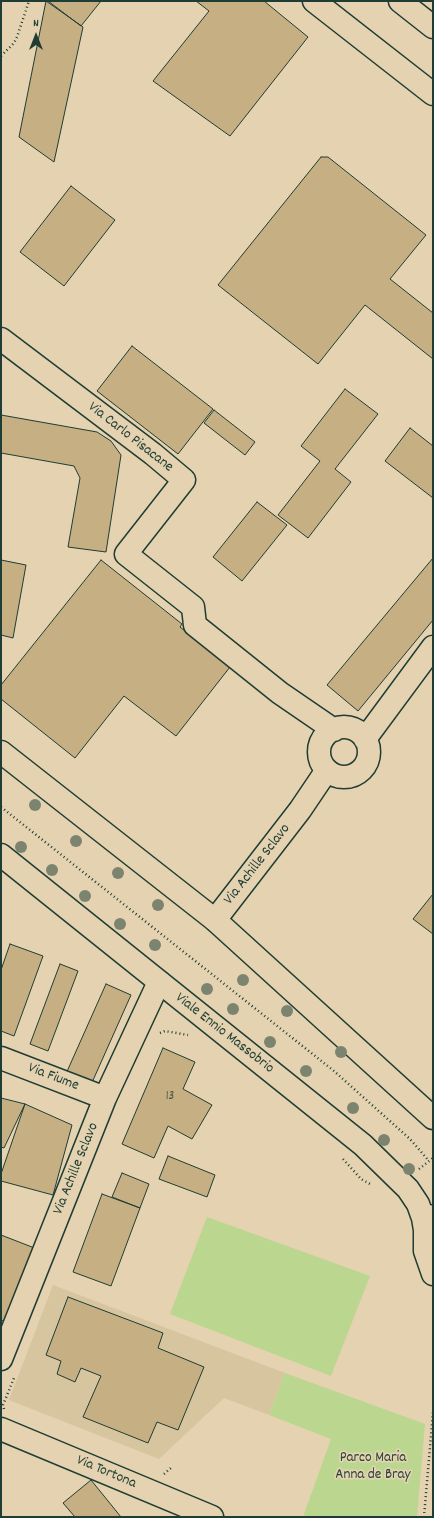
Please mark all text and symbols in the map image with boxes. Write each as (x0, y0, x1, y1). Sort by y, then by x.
north arrow (16, 16, 56, 56)
text: N (33, 16, 39, 32)
street label: Via Carlo Pisacane (84, 399, 176, 477)
street label: Via Achille Sclavo (221, 821, 295, 909)
street label: Viale Ennio Massobrio (171, 990, 277, 1078)
street label: Via Fiume (25, 1060, 81, 1096)
house number: 13 (166, 1089, 174, 1105)
street label: Via Achille Sclavo (50, 1120, 104, 1218)
park label: Parco Maria Anna de Bray (335, 1450, 411, 1485)
street label: Via Tortona (73, 1452, 139, 1494)

